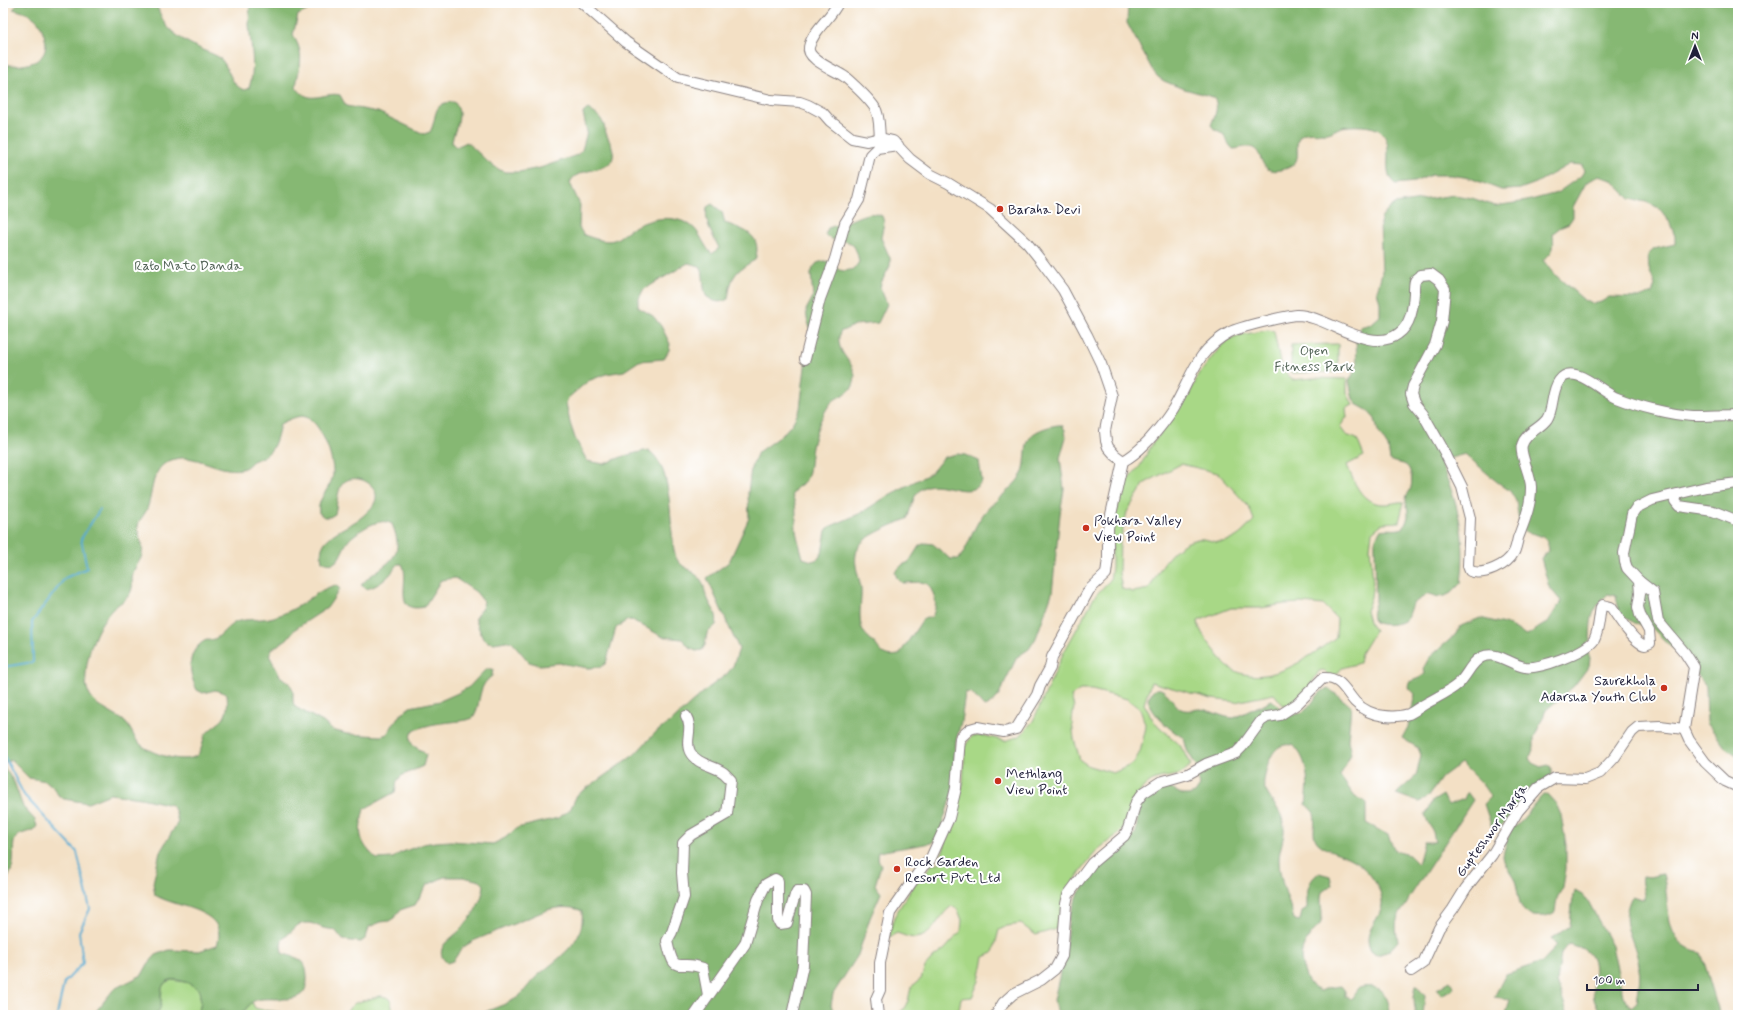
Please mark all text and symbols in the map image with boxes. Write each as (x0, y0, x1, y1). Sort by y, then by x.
north arrow (1675, 26, 1715, 66)
text: N (1691, 30, 1699, 44)
place label: Baraha Devi (1008, 201, 1081, 219)
marker: Baraha Devi (995, 204, 1005, 214)
park label: Rato Mato Danda (134, 257, 242, 275)
park label: Open Fitness Park (1274, 342, 1354, 376)
place label: Pokhara Valley View Point (1094, 512, 1182, 546)
marker: Pokhara Valley View Point (1081, 523, 1091, 533)
place label: Saurekhola Adarsha Youth Club (1540, 672, 1656, 706)
marker: Saurekhola Adarsha Youth Club (1659, 683, 1669, 693)
place label: Methlang View Point (1006, 765, 1067, 799)
marker: Methlang View Point (993, 776, 1003, 786)
street label: Gupteshwor Marga (1452, 780, 1534, 882)
place label: Rock Garden Resort Pvt. Ltd (905, 853, 1001, 887)
marker: Rock Garden Resort Pvt. Ltd (892, 864, 902, 874)
scale bar (1587, 966, 1698, 992)
text: 100 m (1593, 973, 1625, 989)

